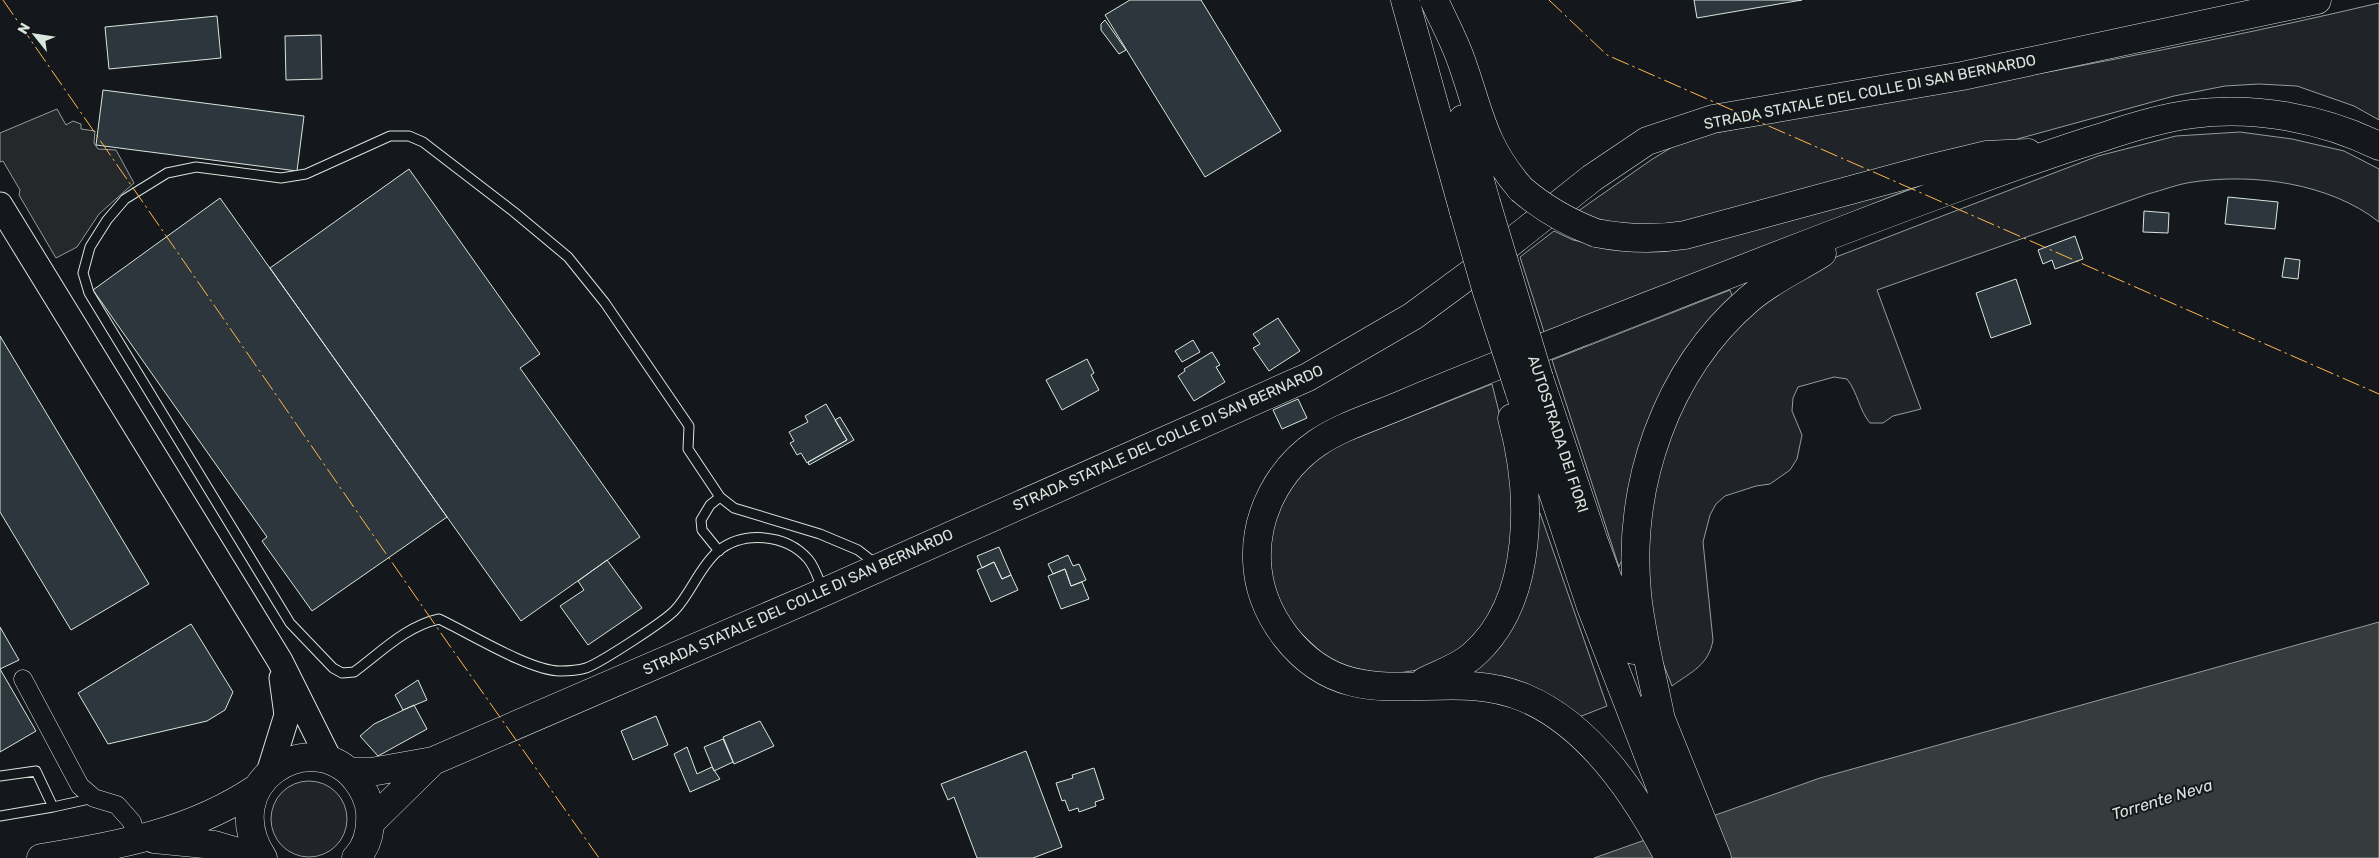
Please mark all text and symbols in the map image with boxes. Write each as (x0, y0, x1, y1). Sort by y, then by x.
north arrow (10, 10, 60, 60)
text: N (14, 20, 34, 37)
street label: STRADA STATALE DEL COLLE DI SAN BERNARDO (1702, 51, 2038, 133)
street label: AUTOSTRADA DEI FIORI (1524, 353, 1592, 515)
street label: STRADA STATALE DEL COLLE DI SAN BERNARDO (1010, 361, 1326, 515)
street label: STRADA STATALE DEL COLLE DI SAN BERNARDO (640, 525, 956, 679)
water label: Torrente Neva (2109, 775, 2215, 824)

